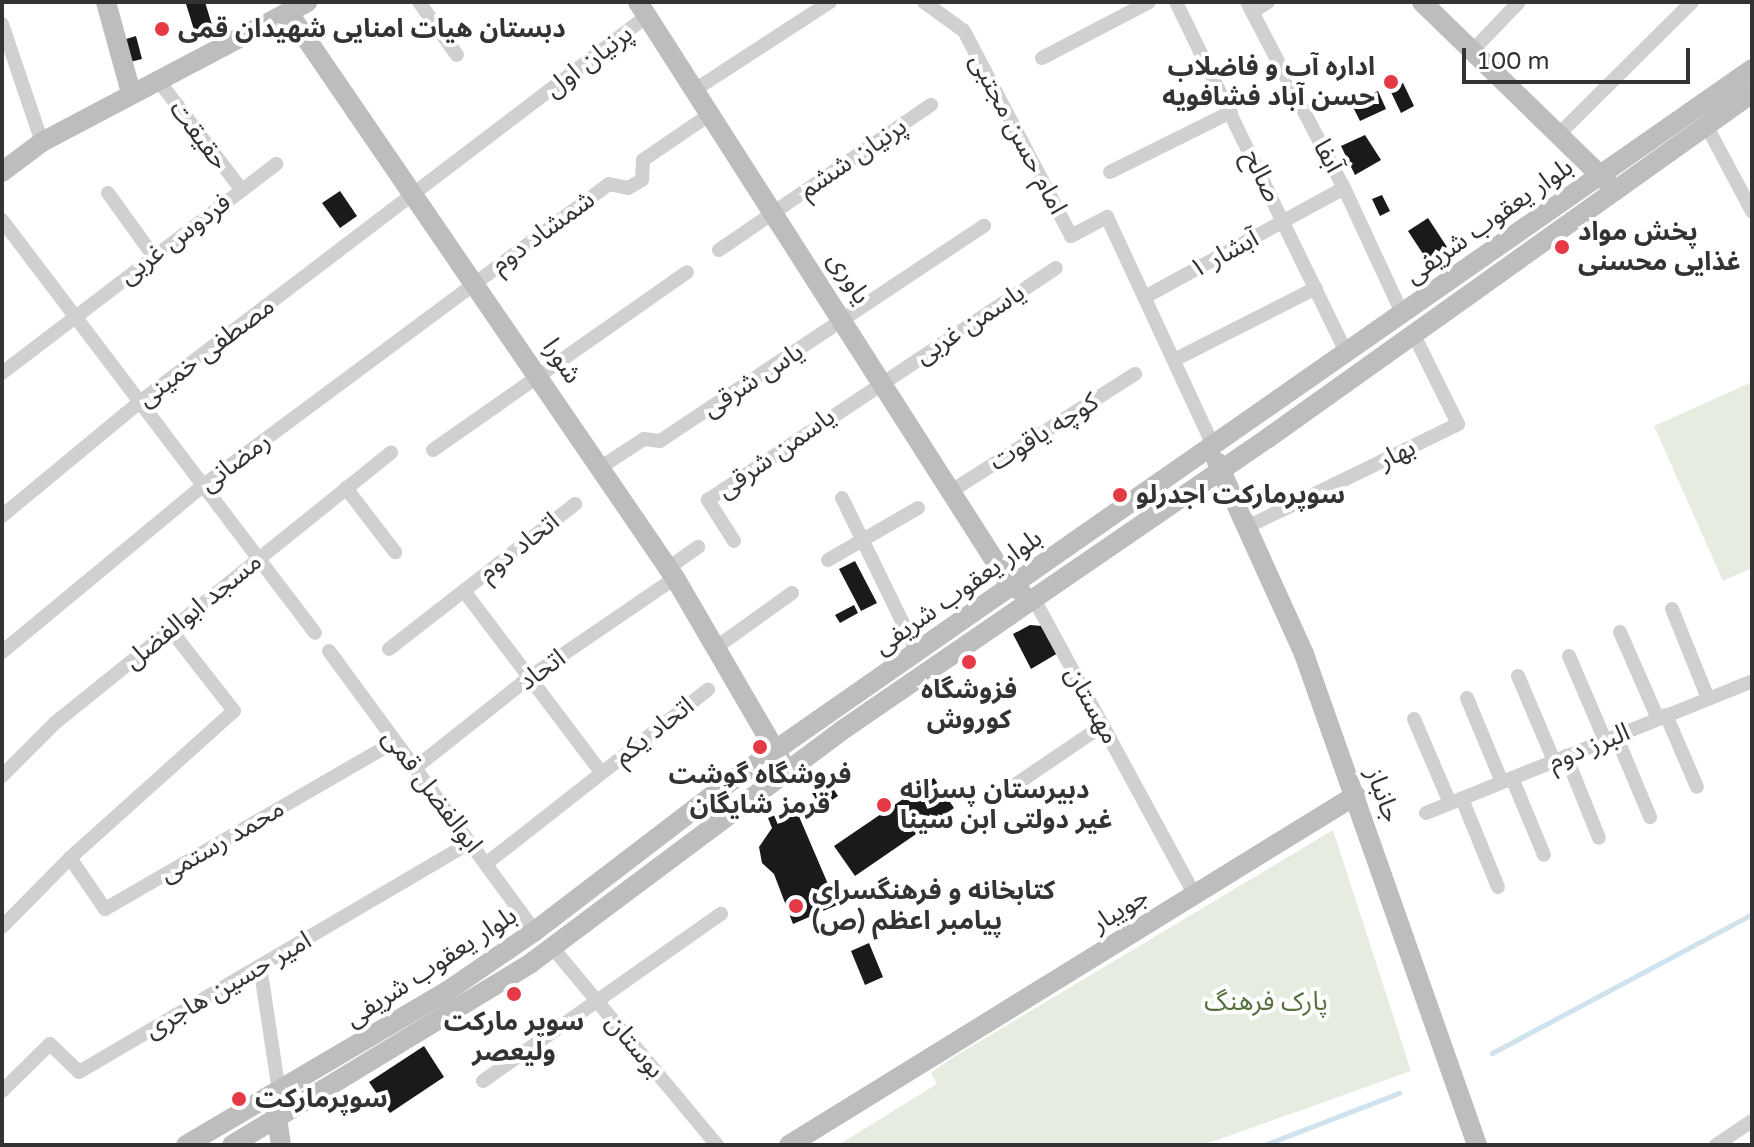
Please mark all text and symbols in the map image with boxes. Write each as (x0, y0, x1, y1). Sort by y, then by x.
place label: دبستان هیات امنایی شهیدان قمی (178, 13, 566, 45)
street label: پرنیان اول (539, 18, 639, 104)
marker: دبستان هیات امنایی شهیدان قمی (153, 20, 171, 38)
scale bar (1466, 32, 1694, 82)
text: 100 m (1476, 47, 1550, 76)
street label: امام حسن مجتبی (962, 48, 1074, 220)
place label: اداره آب و فاضلاب حسن آباد فشافویه (1162, 51, 1375, 112)
marker: اداره آب و فاضلاب حسن آباد فشافویه (1382, 73, 1400, 91)
street label: حقیقت (163, 94, 235, 176)
street label: پرنیان ششم (793, 111, 913, 205)
street label: آبفا (1306, 134, 1350, 178)
street label: صالح (1236, 145, 1288, 207)
street label: بلوار یعقوب شریفی (1399, 151, 1579, 291)
street label: شمشاد دوم (485, 184, 601, 280)
street label: فردوس غربی (113, 187, 237, 291)
place label: پخش مواد غذایی محسنی (1578, 216, 1741, 278)
street label: آبشار ۱ (1184, 223, 1264, 285)
marker: پخش مواد غذایی محسنی (1553, 238, 1571, 256)
street label: یاوری (821, 246, 877, 310)
street label: یاسمن غربی (909, 277, 1031, 371)
street label: مصطفی خمینی (131, 290, 281, 414)
street label: شورا (536, 332, 588, 390)
street label: یاس شرقی (697, 336, 809, 424)
street label: کوچه یاقوت (984, 386, 1104, 478)
street label: یاسمن شرقی (711, 401, 841, 505)
street label: رمضانی (193, 425, 277, 499)
street label: بهار (1373, 432, 1421, 476)
place label: سوپرمارکت اجدرلو (1136, 479, 1345, 511)
marker: سوپرمارکت اجدرلو (1111, 486, 1129, 504)
street label: اتحاد دوم (472, 506, 566, 588)
street label: بلوار یعقوب شریفی (868, 522, 1048, 662)
street label: مسجد ابوالفضل (118, 546, 268, 676)
street label: اتحاد (512, 643, 572, 697)
marker: فزوشگاه کوروش (960, 653, 978, 671)
street label: مهستان (1058, 661, 1126, 749)
place label: فزوشگاه کوروش (921, 674, 1017, 736)
street label: اتحاد یکم (608, 690, 700, 772)
street label: البرز دوم (1544, 717, 1634, 777)
street label: ابوالفضل قمی (375, 723, 489, 859)
marker: فروشگاه گوشت قرمز شایگان (751, 738, 769, 756)
place label: فروشگاه گوشت قرمز شایگان (669, 759, 851, 820)
street label: جانباز (1359, 763, 1407, 827)
place label: دبیرستان پسرانه غیر دولتی ابن سینا (900, 774, 1112, 836)
street label: محمد رستمی (154, 793, 290, 889)
marker: دبیرستان پسرانه غیر دولتی ابن سینا (875, 796, 893, 814)
place label: کتابخانه و فرهنگسرای پیامبر اعظم (ص) (812, 875, 1055, 936)
street label: جویبار (1086, 881, 1154, 939)
marker: کتابخانه و فرهنگسرای پیامبر اعظم (ص) (787, 897, 805, 915)
street label: بلوار یعقوب شریفی (339, 900, 523, 1034)
street label: امیر حسین هاجری (139, 925, 317, 1045)
marker: سوپر مارکت ولیعصر (505, 985, 523, 1003)
park label: پارک فرهنگ (1204, 986, 1328, 1018)
place label: سوپر مارکت ولیعصر (444, 1006, 584, 1068)
street label: بوستان (599, 1007, 671, 1085)
place label: سوپرمارکت (255, 1083, 388, 1115)
marker: سوپرمارکت (230, 1090, 248, 1108)

